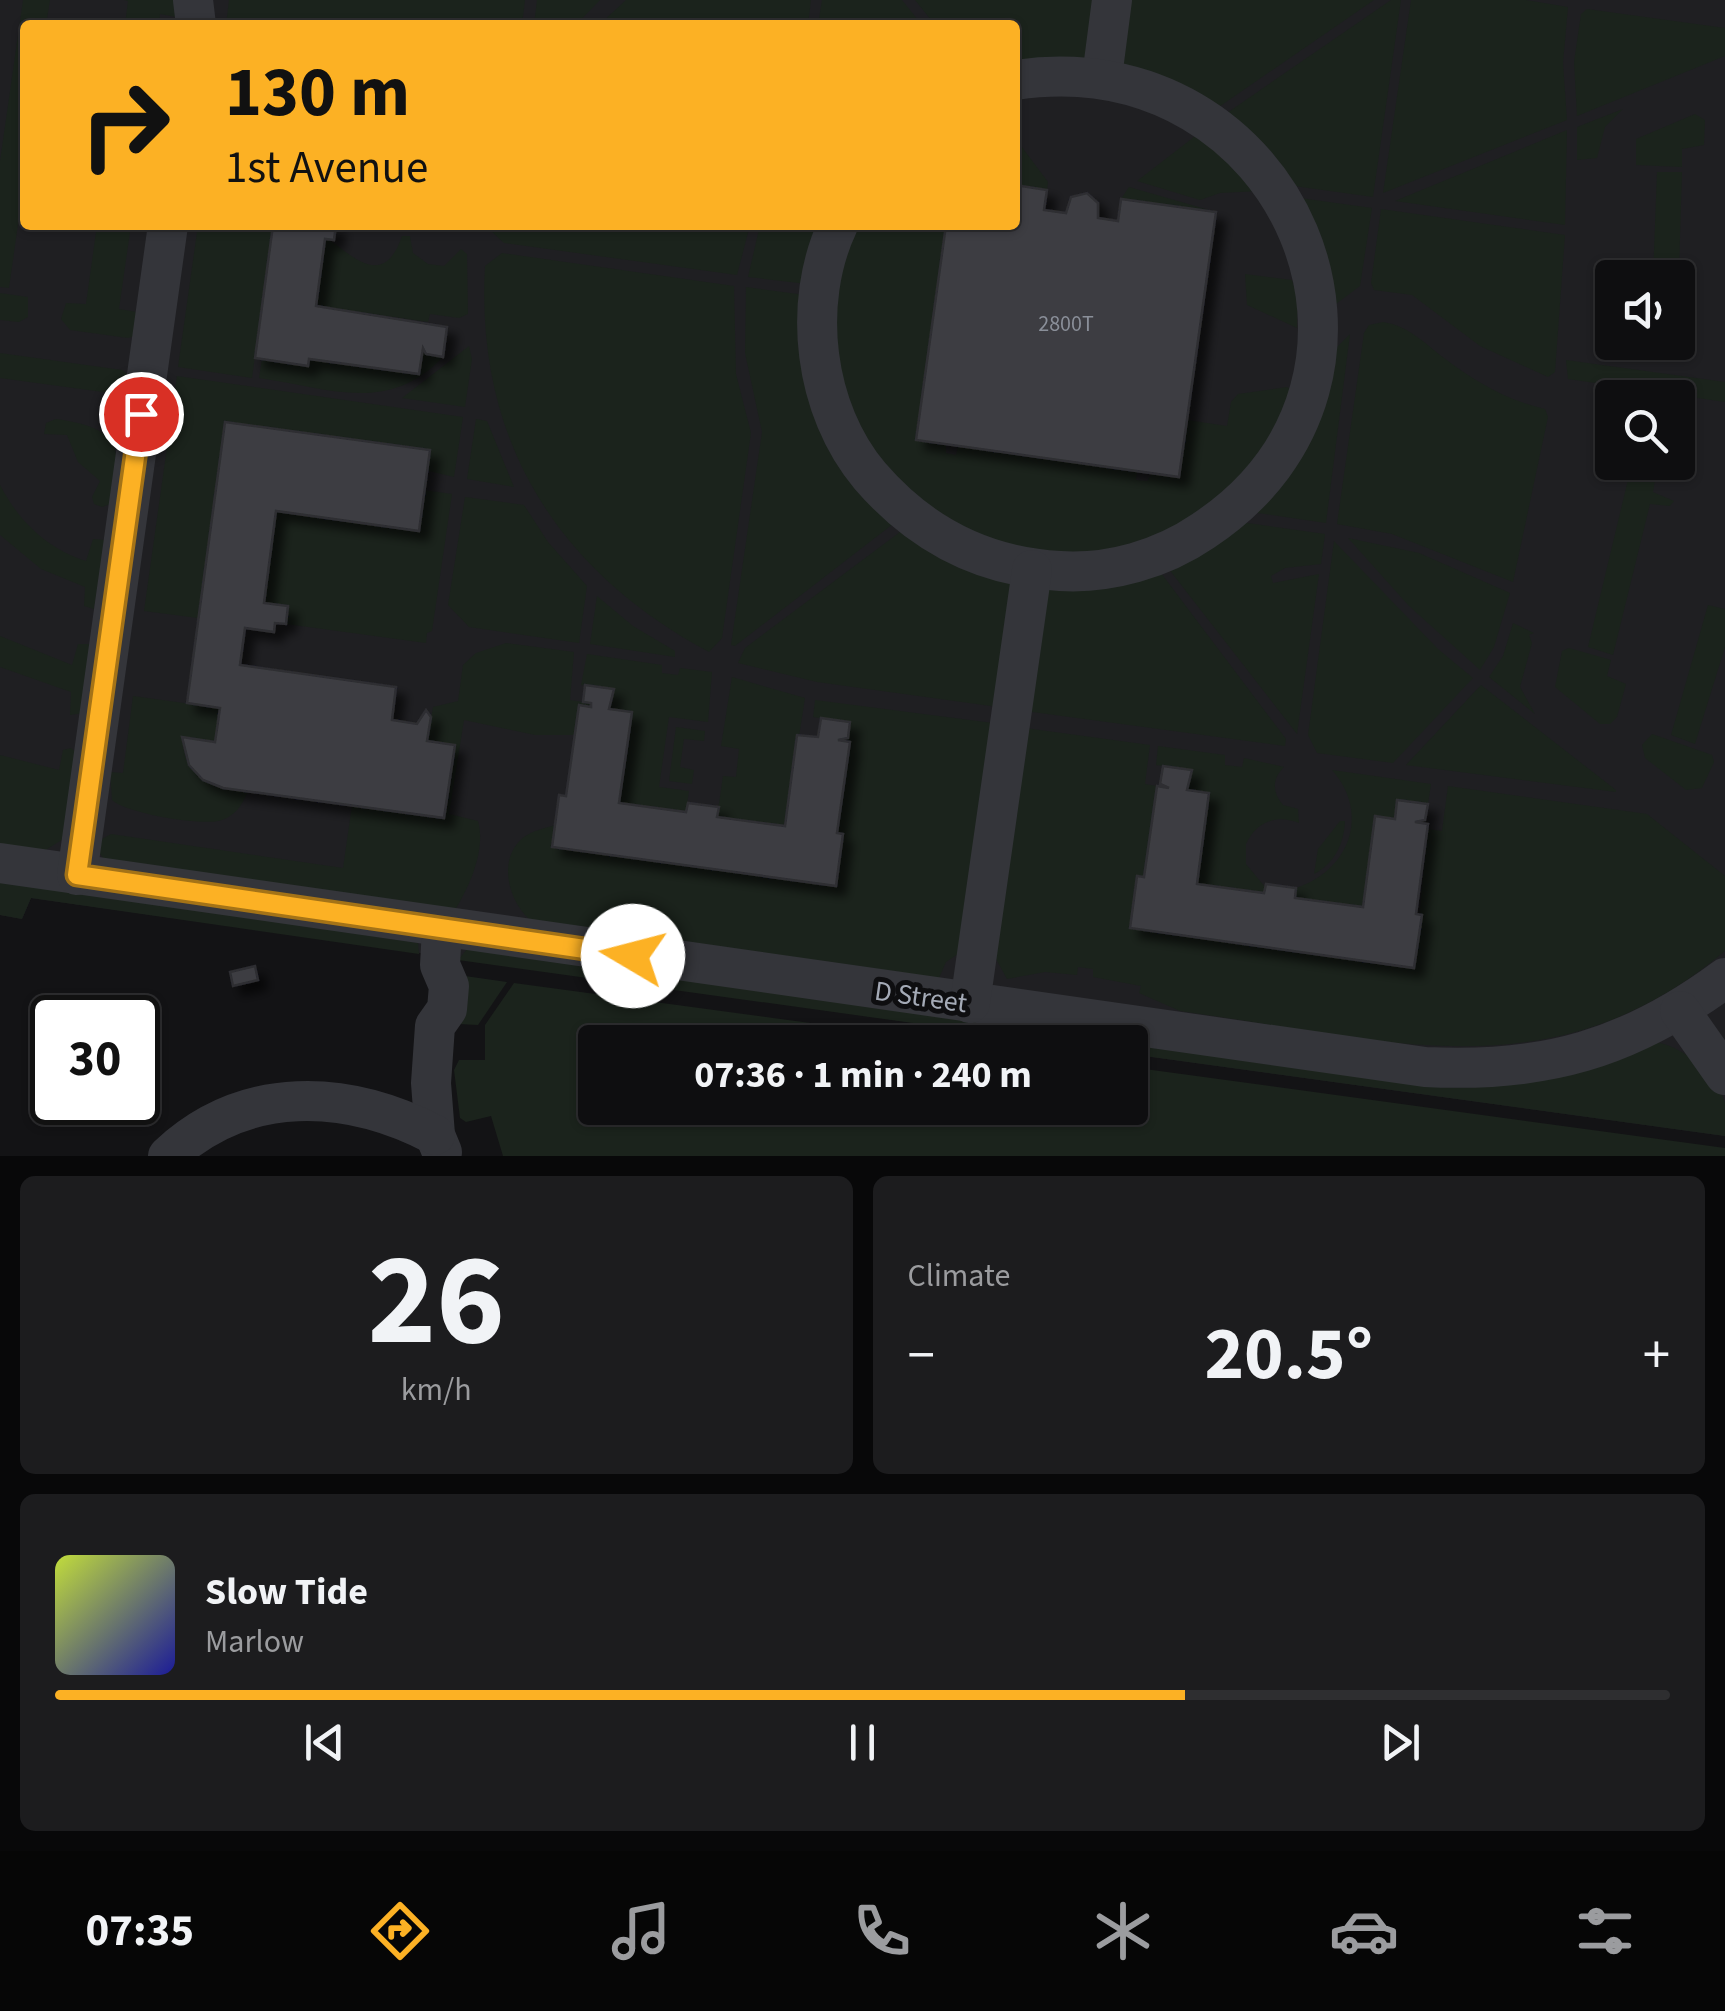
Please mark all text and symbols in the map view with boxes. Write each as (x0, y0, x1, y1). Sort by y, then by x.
text: 130 m (225, 43, 410, 143)
icon: right (60, 60, 190, 190)
text: 1st Avenue (225, 136, 428, 200)
map controls (1595, 260, 1695, 480)
button: sound (1595, 260, 1695, 360)
house number: 2800T (1038, 308, 1094, 340)
pin (99, 372, 184, 457)
button: search (1595, 380, 1695, 480)
icon: arrive (114, 387, 169, 442)
position arrow (581, 904, 685, 1008)
street label: D Street (872, 971, 970, 1023)
speed limit sign: 30 (30, 995, 160, 1125)
text: 07:36 · 1 min · 240 m (694, 1048, 1032, 1102)
text: 26 (368, 1209, 505, 1394)
text: Climate (908, 1253, 1010, 1299)
text: 20.5° (1204, 1301, 1373, 1408)
text: − (908, 1317, 935, 1395)
text: + (1643, 1317, 1670, 1395)
text: km/h (401, 1367, 472, 1413)
text: Slow Tide (205, 1565, 368, 1619)
text: Marlow (205, 1619, 304, 1665)
icon: previous (297, 1715, 352, 1770)
icon: pause (835, 1715, 890, 1770)
icon: next (1373, 1715, 1428, 1770)
icon: directions (365, 1896, 435, 1966)
icon: music (606, 1896, 676, 1966)
icon: phone (847, 1896, 917, 1966)
icon: climate (1088, 1896, 1158, 1966)
icon: car (1329, 1896, 1399, 1966)
icon: filters (1570, 1896, 1640, 1966)
text: 07:35 (85, 1899, 194, 1963)

